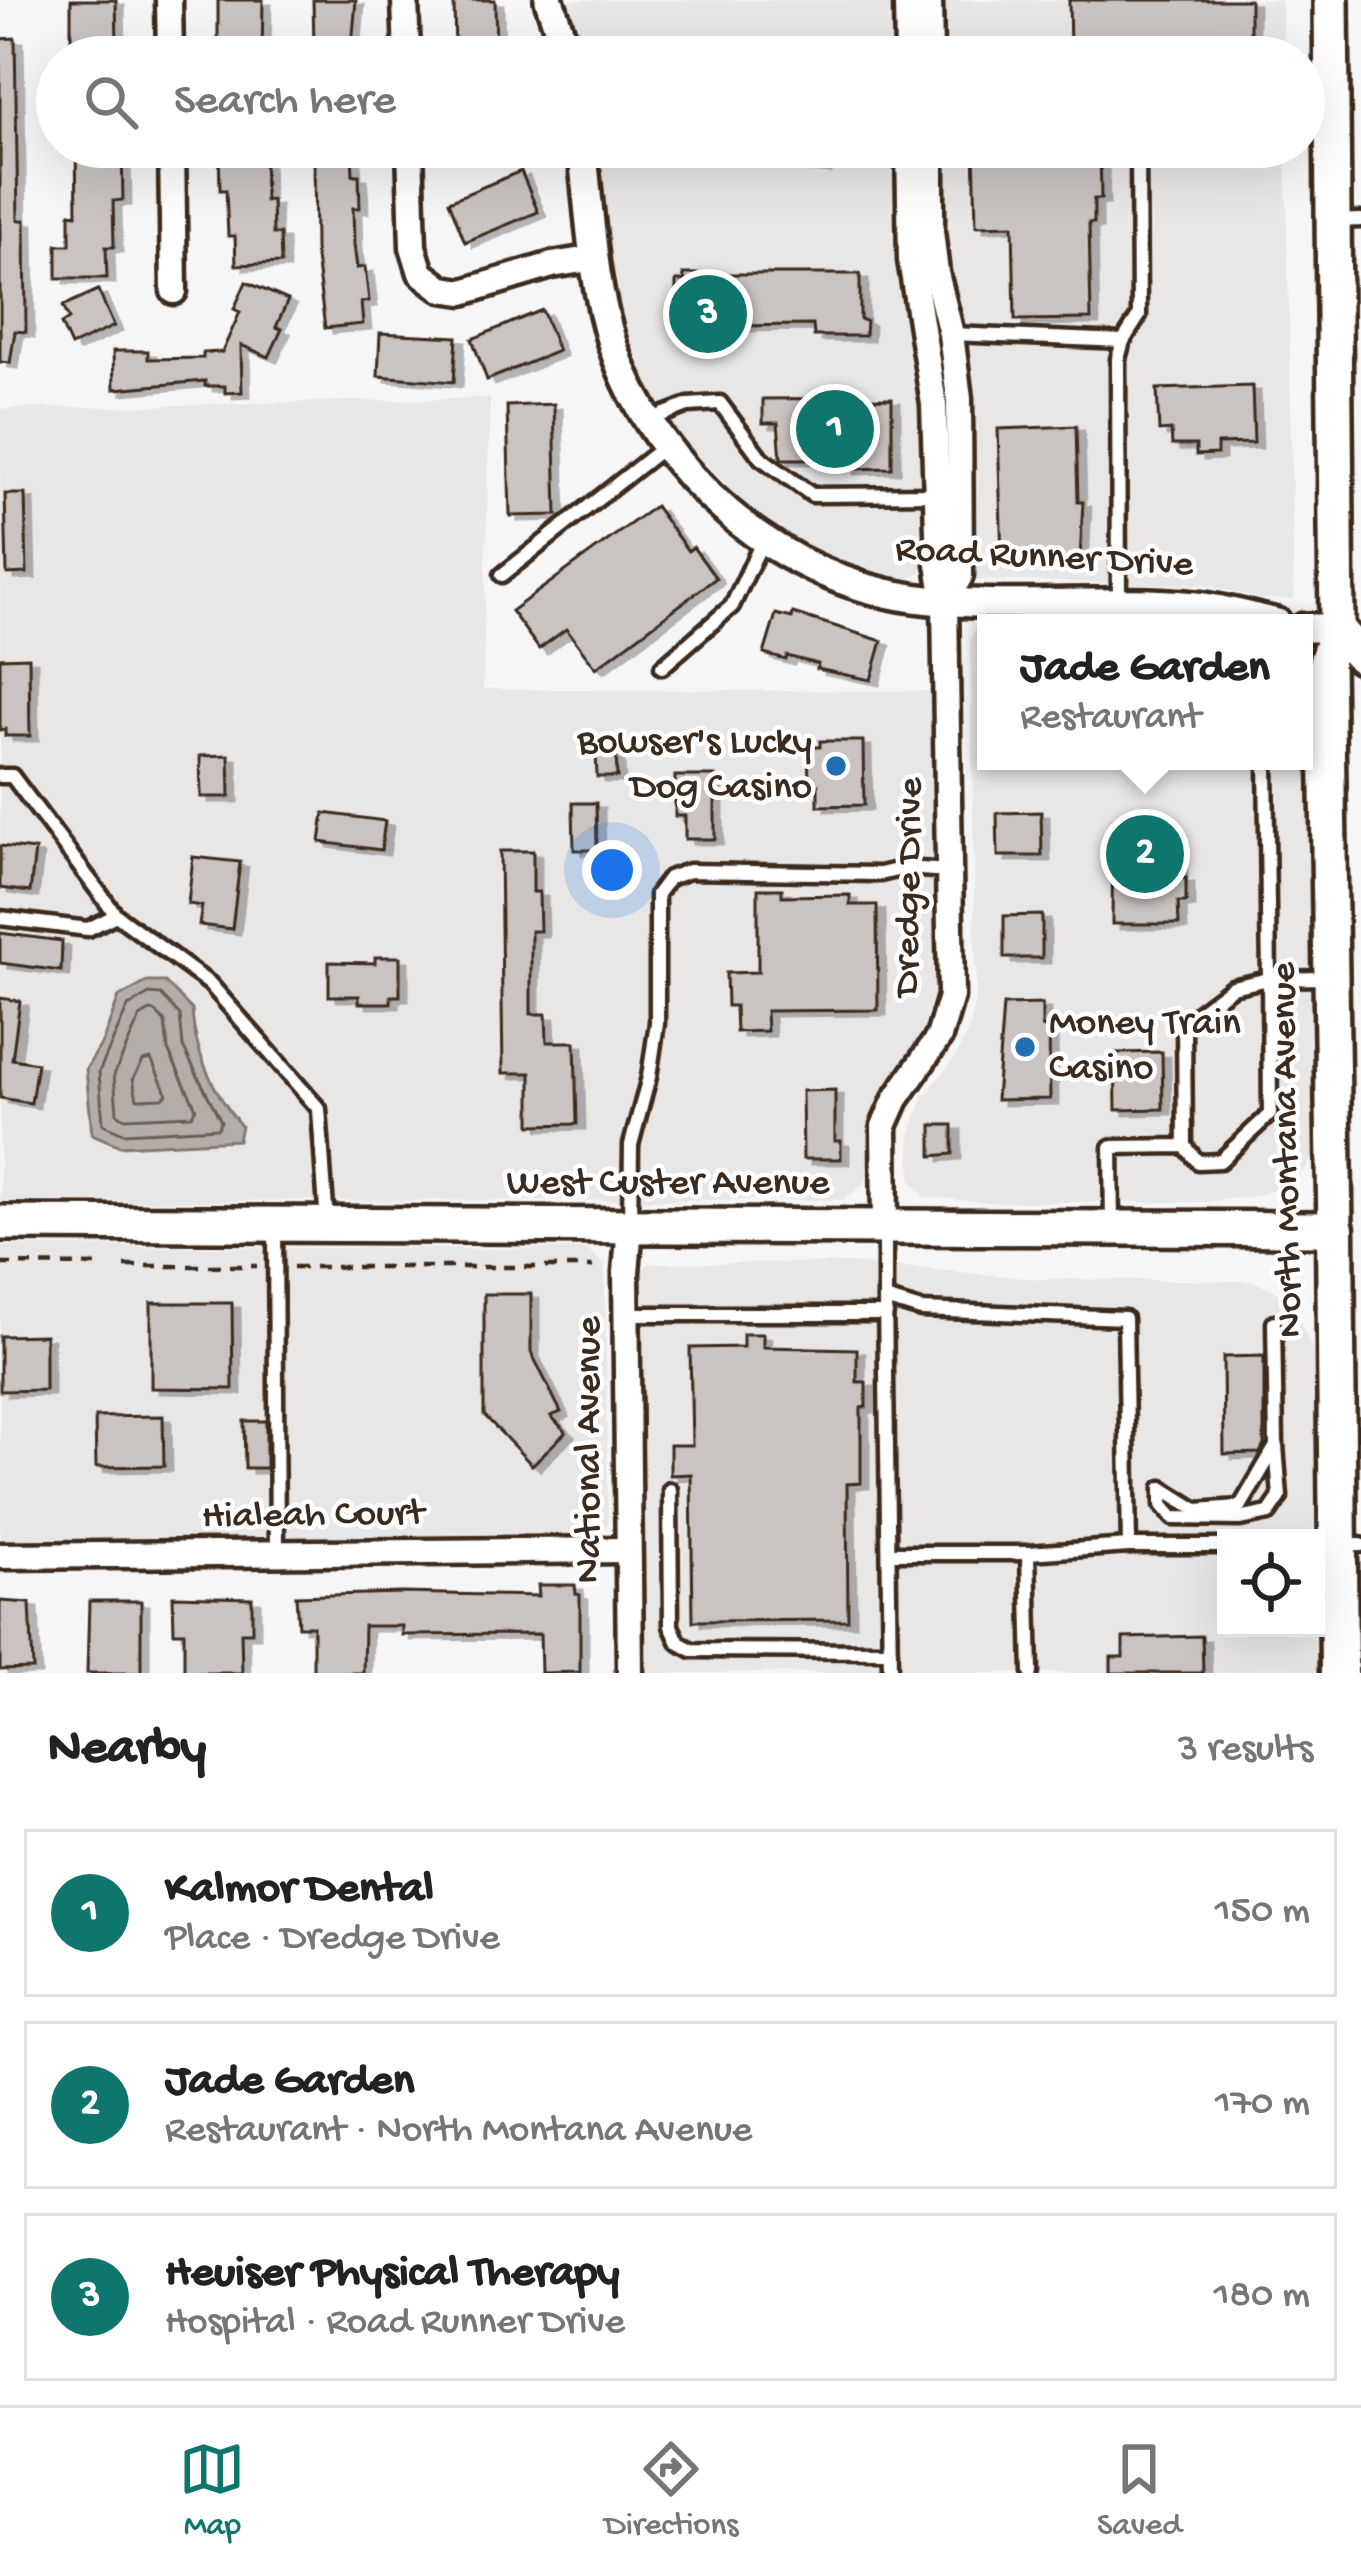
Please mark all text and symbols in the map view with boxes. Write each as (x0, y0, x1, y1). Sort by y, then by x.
search box (36, 36, 1325, 168)
icon: search (78, 69, 144, 135)
text: Search here (174, 76, 396, 129)
pin: 3 (669, 269, 747, 359)
pin: 1 (796, 384, 874, 474)
street label: Road Runner Drive (894, 528, 1195, 590)
popup (977, 614, 1313, 770)
text: Jade Garden (1020, 643, 1270, 696)
text: Restaurant (1020, 696, 1201, 742)
place label: Bowser's Lucky Dog Casino (576, 721, 812, 812)
marker: Bowser's Lucky Dog Casino (823, 753, 849, 779)
street label: Dredge Drive (886, 776, 936, 1000)
pin: 2 (1106, 809, 1184, 899)
your location (582, 840, 642, 900)
street label: North Montana Avenue (1263, 961, 1315, 1338)
place label: Money Train Casino (1049, 1002, 1241, 1093)
marker: Money Train Casino (1012, 1034, 1038, 1060)
street label: West Custer Avenue (507, 1162, 830, 1208)
street label: National Avenue (568, 1316, 614, 1584)
street label: Hialeah Court (201, 1492, 428, 1542)
map controls (1217, 1529, 1325, 1637)
button: locate (1217, 1529, 1325, 1637)
text: Nearby (48, 1721, 206, 1781)
text: 3 results (1178, 1728, 1313, 1774)
text: Kalmor Dental (165, 1864, 434, 1917)
text: 1 (82, 1890, 98, 1936)
text: 150 m (1215, 1890, 1310, 1936)
text: Place · Dredge Drive (165, 1917, 500, 1963)
text: Jade Garden (165, 2056, 414, 2109)
text: 2 (80, 2082, 100, 2128)
text: 170 m (1215, 2082, 1310, 2128)
text: Restaurant · North Montana Avenue (165, 2109, 752, 2155)
text: Heuiser Physical Therapy (165, 2248, 619, 2301)
text: 3 (80, 2274, 100, 2320)
text: 180 m (1214, 2274, 1310, 2320)
text: Hospital · Road Runner Drive (165, 2301, 625, 2347)
tab: Map (179, 2436, 245, 2546)
tab: Directions (604, 2436, 738, 2546)
tab: Saved (1097, 2436, 1182, 2546)

